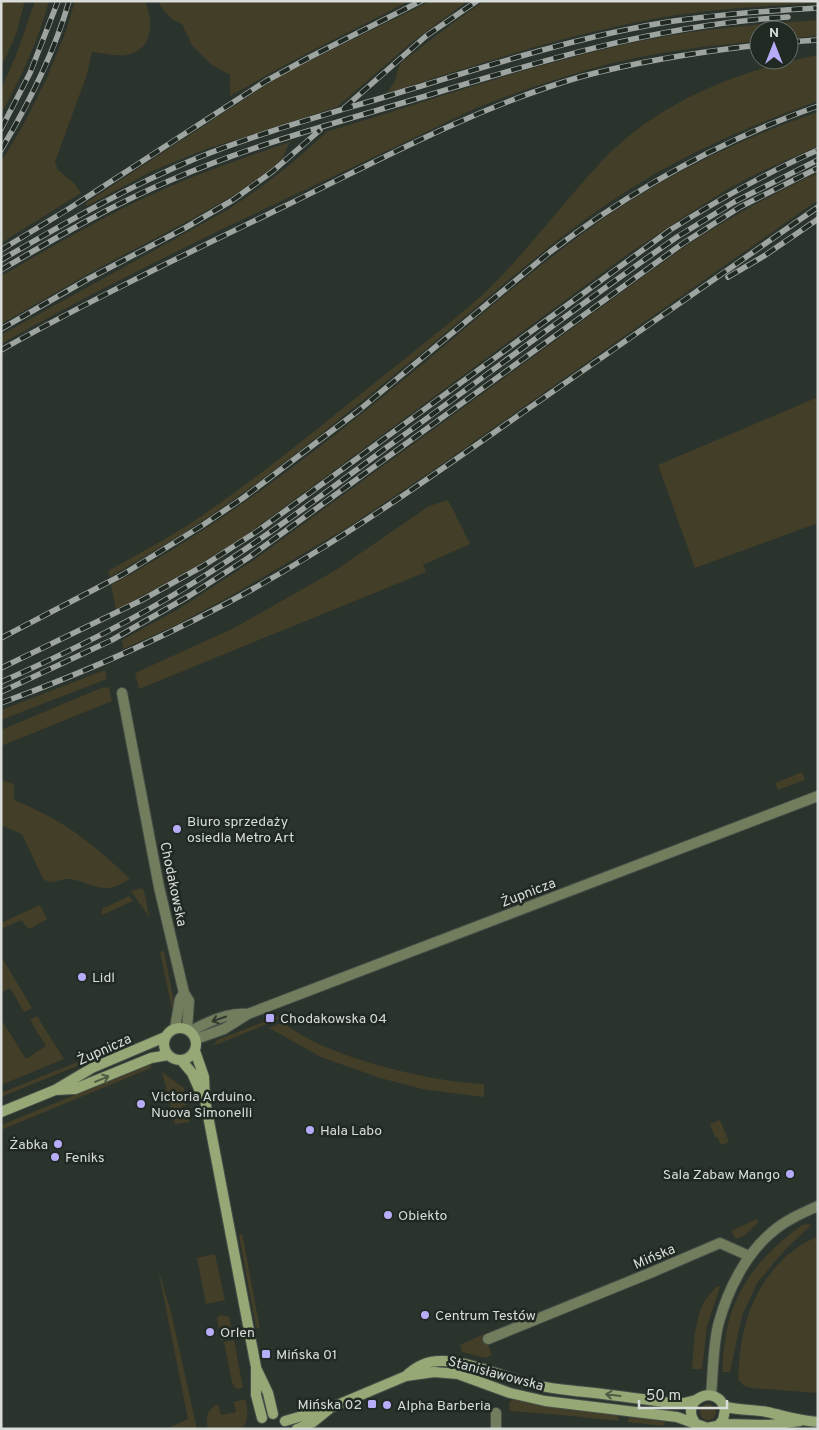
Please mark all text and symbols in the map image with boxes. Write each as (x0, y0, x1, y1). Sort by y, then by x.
north arrow (749, 20, 799, 70)
text: N (769, 25, 779, 42)
place label: Biuro sprzedaży osiedla Metro Art (187, 814, 294, 847)
marker: Biuro sprzedaży osiedla Metro Art (171, 823, 183, 835)
street label: Chodakowska (155, 840, 190, 928)
street label: Żupnicza (498, 874, 558, 912)
place label: Lidl (92, 970, 115, 987)
marker: Lidl (76, 971, 88, 983)
place label: Chodakowska 04 (280, 1011, 387, 1028)
marker: Chodakowska 04 (264, 1012, 276, 1024)
one-way arrow (212, 1015, 227, 1024)
street label: Żupnicza (74, 1030, 134, 1070)
one-way arrow (94, 1073, 109, 1082)
place label: Victoria Arduino. Nuova Simonelli (151, 1089, 255, 1122)
marker: Victoria Arduino. Nuova Simonelli (135, 1098, 147, 1110)
place label: Hala Labo (320, 1123, 382, 1140)
marker: Hala Labo (304, 1124, 316, 1136)
place label: Żabka (9, 1136, 48, 1154)
marker: Żabka (52, 1138, 64, 1150)
place label: Feniks (65, 1150, 105, 1167)
marker: Feniks (49, 1151, 61, 1163)
place label: Sala Zabaw Mango (663, 1167, 780, 1184)
marker: Sala Zabaw Mango (784, 1168, 796, 1180)
place label: Obiekto (398, 1208, 448, 1225)
marker: Obiekto (382, 1209, 394, 1221)
street label: Mińska (631, 1241, 678, 1274)
place label: Centrum Testów (435, 1308, 536, 1325)
marker: Centrum Testów (419, 1309, 431, 1321)
place label: Orlen (220, 1325, 255, 1342)
marker: Orlen (204, 1326, 216, 1338)
place label: Mińska 01 (276, 1347, 337, 1364)
marker: Mińska 01 (260, 1348, 272, 1360)
street label: Stanisławowska (446, 1354, 545, 1395)
scale bar (639, 1378, 726, 1410)
text: 50 m (646, 1387, 681, 1406)
one-way arrow (605, 1390, 621, 1400)
place label: Mińska 02 (297, 1397, 362, 1414)
marker: Mińska 02 (366, 1398, 378, 1410)
place label: Alpha Barberia (397, 1398, 491, 1415)
marker: Alpha Barberia (381, 1399, 393, 1411)

